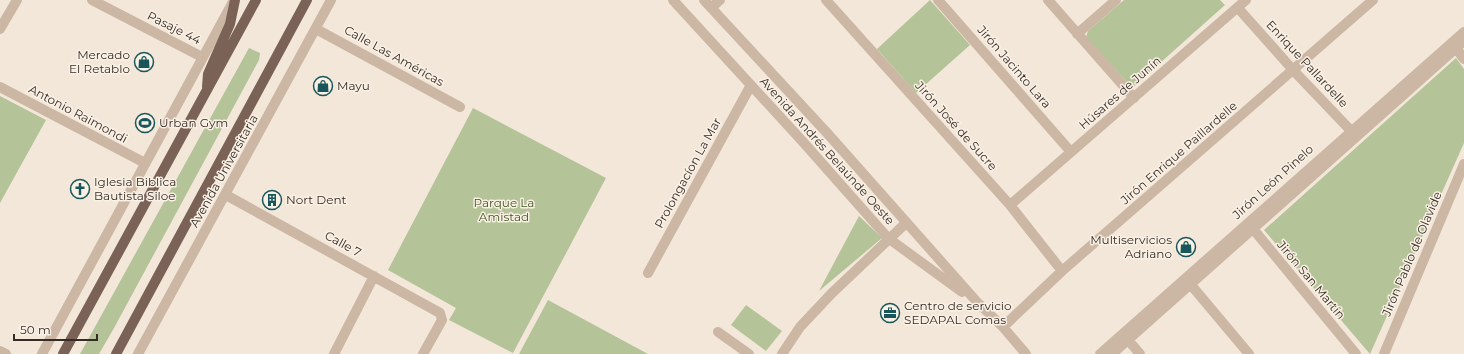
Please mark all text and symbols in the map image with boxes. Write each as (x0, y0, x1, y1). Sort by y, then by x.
street label: Pasaje 44 (145, 8, 204, 47)
street label: Enrique Pallardelle (1263, 17, 1352, 110)
street label: Calle Las Américas (342, 22, 447, 89)
street label: Jirón Jacinto Lara (974, 22, 1054, 111)
place label: Mercado El Retablo (69, 47, 130, 76)
shop icon: Mercado El Retablo (133, 51, 155, 73)
street label: Húsares de Junín (1076, 53, 1164, 132)
street label: Avenida Andrés Belaúnde Oeste (757, 74, 898, 228)
shop icon: Mayu (312, 75, 334, 97)
street label: Jirón José de Sucre (912, 77, 1000, 173)
place label: Mayu (337, 78, 370, 93)
street label: Antonio Raimondi (26, 81, 130, 146)
street label: Jirón Enrique Paillardelle (1117, 98, 1240, 208)
sports icon: Urban Gym (134, 112, 156, 134)
street label: Avenida Universitaria (186, 112, 261, 230)
place label: Urban Gym (159, 115, 228, 130)
street label: Prolongacíon La Mar (651, 115, 724, 231)
street label: Jirón León Pinelo (1228, 141, 1316, 223)
place label: Iglesia Biblica Bautista Siloe (94, 174, 176, 203)
church icon: Iglesia Biblica Bautista Siloe (69, 178, 91, 200)
building icon: Nort Dent (261, 189, 283, 211)
street label: Jirón Pablo de Olavide (1378, 189, 1445, 319)
place label: Nort Dent (286, 192, 347, 207)
park label: Parque La Amistad (474, 195, 534, 224)
street label: Calle 7 (322, 227, 364, 260)
place label: Multiservicios Adriano (1090, 232, 1172, 261)
shop icon: Multiservicios Adriano (1175, 236, 1197, 258)
street label: Jirón San Martín (1273, 237, 1349, 322)
place label: Centro de servicio SEDAPAL Comas (904, 298, 1012, 327)
office icon: Centro de servicio SEDAPAL Comas (879, 302, 901, 324)
scale bar (14, 316, 97, 342)
text: 50 m (20, 322, 51, 337)

